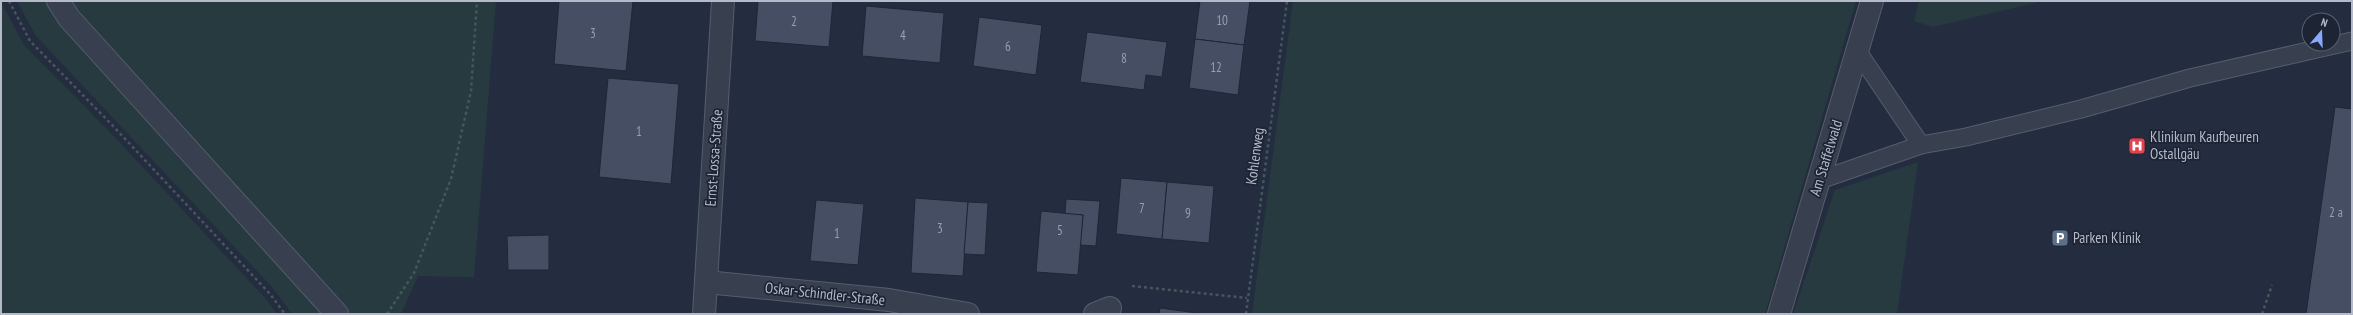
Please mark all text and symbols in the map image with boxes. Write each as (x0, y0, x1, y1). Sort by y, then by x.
house number: 10 (1216, 12, 1228, 29)
north arrow (2301, 12, 2341, 52)
house number: 2 (791, 13, 797, 30)
text: N (2319, 15, 2329, 30)
house number: 3 (590, 25, 596, 42)
house number: 4 (900, 27, 906, 44)
house number: 6 (1005, 38, 1011, 55)
house number: 8 (1121, 50, 1127, 67)
house number: 12 (1210, 59, 1222, 76)
street label: Ernst-Lossa-Straße (701, 109, 726, 207)
street label: Am Staffelwald (1805, 117, 1846, 198)
house number: 1 (636, 123, 642, 140)
street label: Kohlenweg (1241, 126, 1268, 186)
place label: Klinikum Kaufbeuren Ostallgäu (2150, 127, 2259, 163)
hospital icon: Klinikum Kaufbeuren Ostallgäu (2127, 136, 2147, 156)
house number: 7 (1139, 200, 1145, 217)
house number: 2 a (2329, 204, 2343, 221)
house number: 9 (1185, 205, 1191, 222)
house number: 3 (937, 220, 943, 237)
house number: 5 (1057, 222, 1063, 239)
house number: 1 (834, 225, 840, 242)
parking icon: Parken Klinik (2050, 228, 2070, 248)
place label: Parken Klinik (2073, 228, 2141, 247)
street label: Oskar-Schindler-Straße (764, 278, 886, 309)

